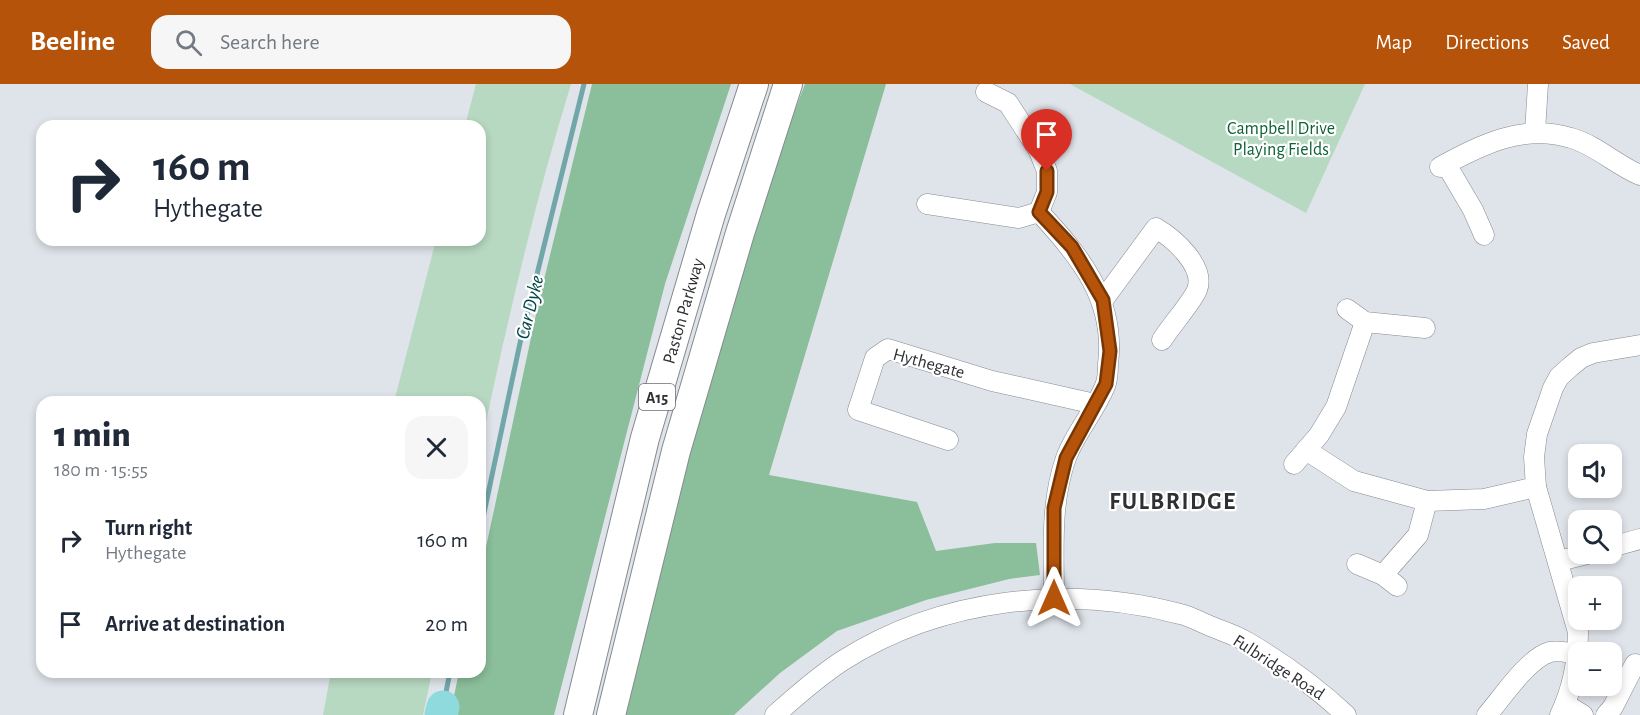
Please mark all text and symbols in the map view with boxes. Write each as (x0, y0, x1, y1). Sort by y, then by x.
search box (151, 15, 571, 69)
icon: search (172, 26, 205, 59)
text: Beeline (30, 28, 115, 56)
text: Search here (220, 31, 320, 53)
text: Map (1376, 32, 1412, 53)
text: Directions (1445, 32, 1529, 53)
text: Saved (1562, 32, 1610, 53)
pin (1021, 109, 1072, 171)
icon: arrive (1030, 118, 1063, 151)
park label: Campbell Drive Playing Fields (1227, 120, 1335, 159)
icon: right (54, 144, 132, 222)
text: 160 m (153, 146, 251, 188)
text: Hythegate (153, 195, 263, 222)
street label: Paston Parkway (660, 256, 708, 366)
water label: Car Dyke (512, 273, 548, 341)
street label: Hythegate (891, 346, 966, 382)
road number: A15 (639, 384, 675, 410)
button: close (405, 416, 468, 479)
text: 1 min (54, 417, 131, 453)
map controls (1568, 444, 1622, 696)
button: sound (1568, 444, 1622, 498)
text: 180 m · 15:55 (54, 460, 148, 480)
district label: FULBRIDGE (1109, 490, 1237, 514)
button: search (1568, 510, 1622, 564)
text: Turn right (105, 517, 192, 539)
icon: right (54, 524, 87, 557)
text: 160 m (417, 529, 468, 551)
text: Hythegate (105, 543, 186, 563)
position arrow (1022, 566, 1086, 630)
button: + (1568, 576, 1622, 630)
icon: arrive (54, 608, 87, 641)
text: Arrive at destination (105, 613, 285, 635)
text: 20 m (425, 613, 468, 635)
street label: Fulbridge Road (1230, 632, 1327, 704)
button: − (1568, 642, 1622, 696)

